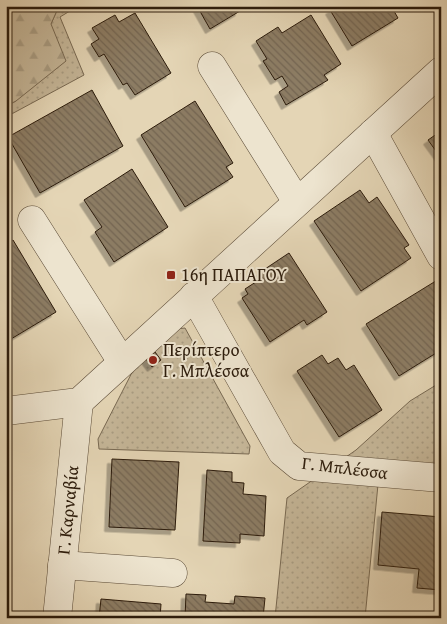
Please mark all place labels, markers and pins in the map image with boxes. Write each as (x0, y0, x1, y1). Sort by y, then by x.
place label: 16η ΠΑΠΑΓΟΥ (181, 261, 287, 288)
marker: 16η ΠΑΠΑΓΟΥ (165, 269, 177, 281)
place label: Περίπτερο Γ. Μπλέσσα (163, 336, 250, 384)
marker: Περίπτερο Γ. Μπλέσσα (147, 354, 159, 366)

